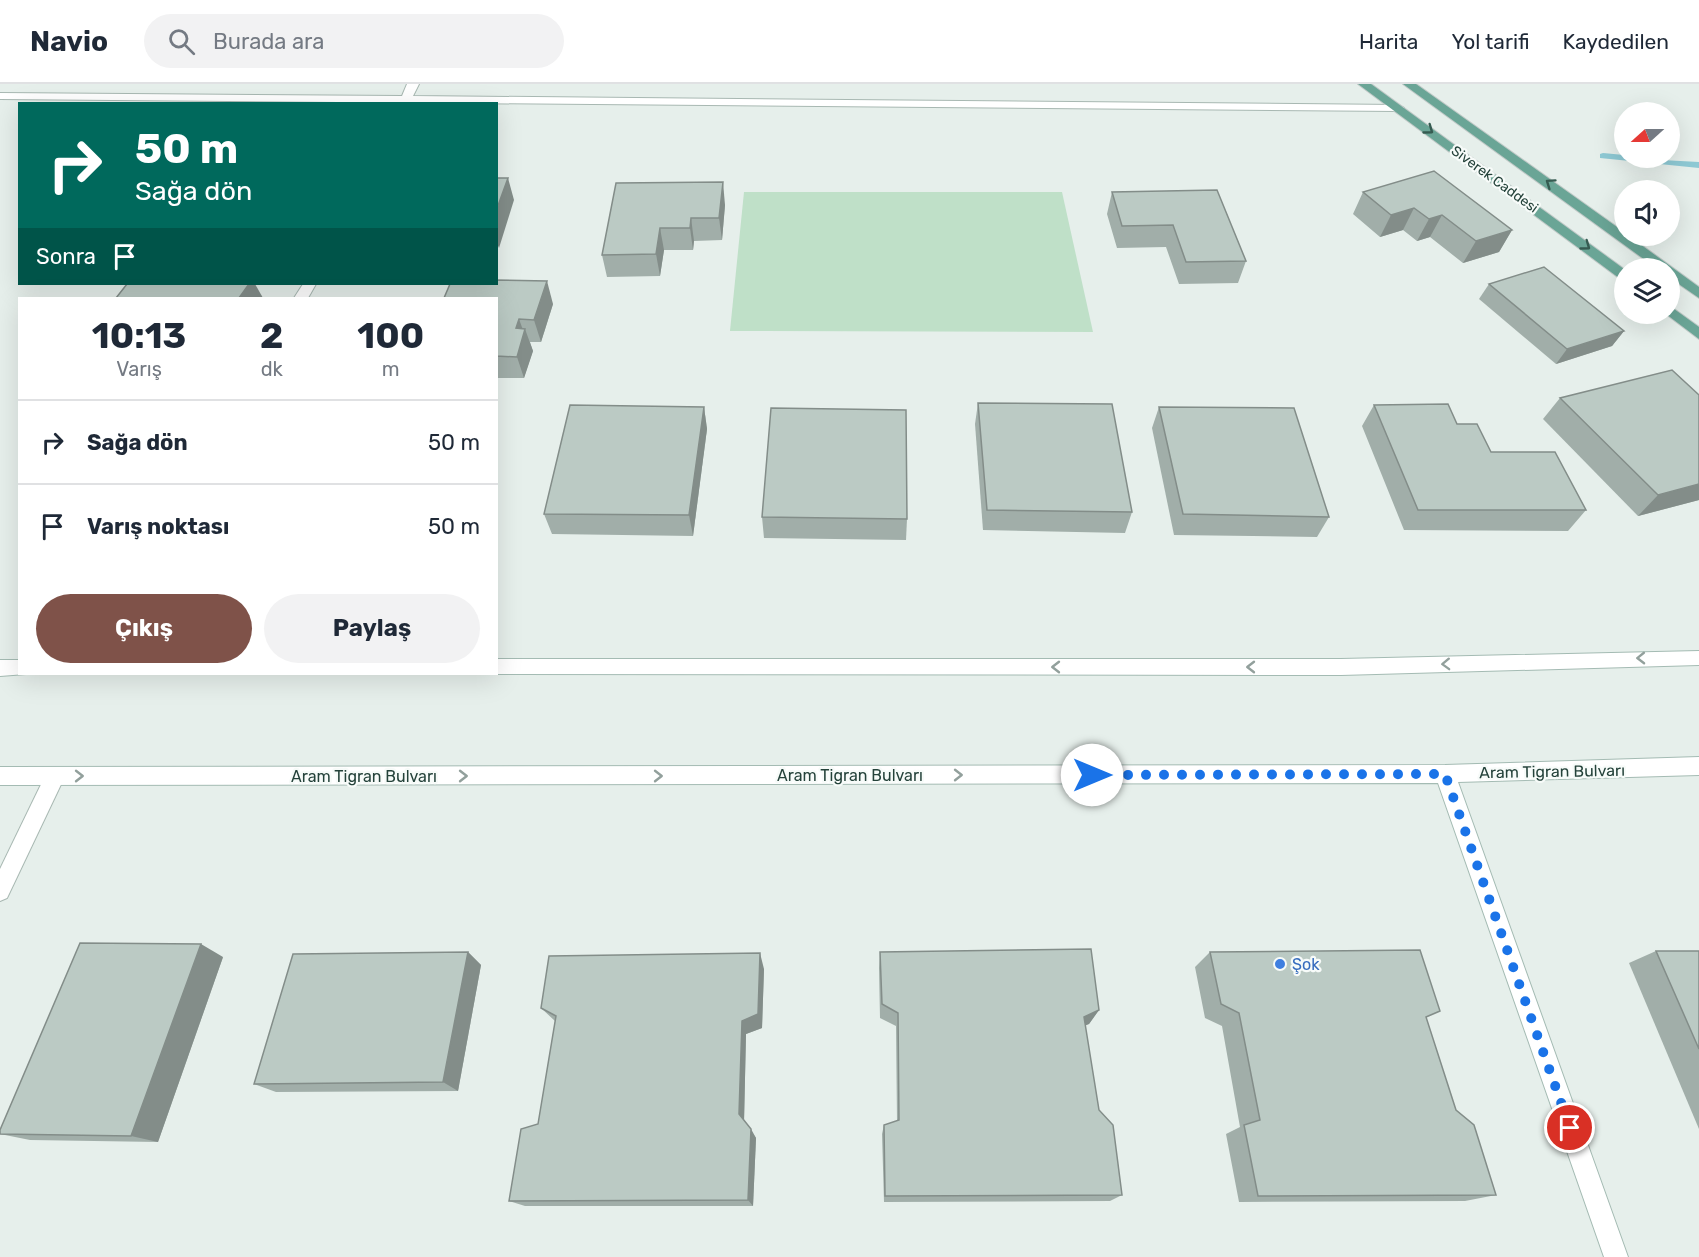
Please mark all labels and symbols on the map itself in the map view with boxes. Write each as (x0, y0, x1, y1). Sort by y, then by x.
north arrow (1614, 102, 1680, 168)
one-way arrow (1422, 123, 1433, 134)
street label: Siverek Caddesi (1448, 142, 1541, 217)
one-way arrow (1546, 179, 1557, 190)
one-way arrow (1580, 238, 1591, 249)
one-way arrow (1636, 652, 1645, 665)
one-way arrow (1441, 658, 1450, 670)
one-way arrow (1051, 661, 1060, 673)
one-way arrow (1246, 661, 1255, 673)
position arrow (1060, 743, 1124, 807)
street label: Aram Tigran Bulvarı (1479, 761, 1625, 782)
street label: Aram Tigran Bulvarı (777, 766, 923, 785)
street label: Aram Tigran Bulvarı (291, 767, 437, 786)
one-way arrow (954, 769, 963, 781)
one-way arrow (75, 770, 84, 782)
one-way arrow (459, 770, 468, 782)
one-way arrow (654, 770, 663, 782)
place label: Şok (1292, 955, 1320, 974)
marker: Şok (1273, 957, 1287, 971)
pin (1544, 1102, 1595, 1153)

